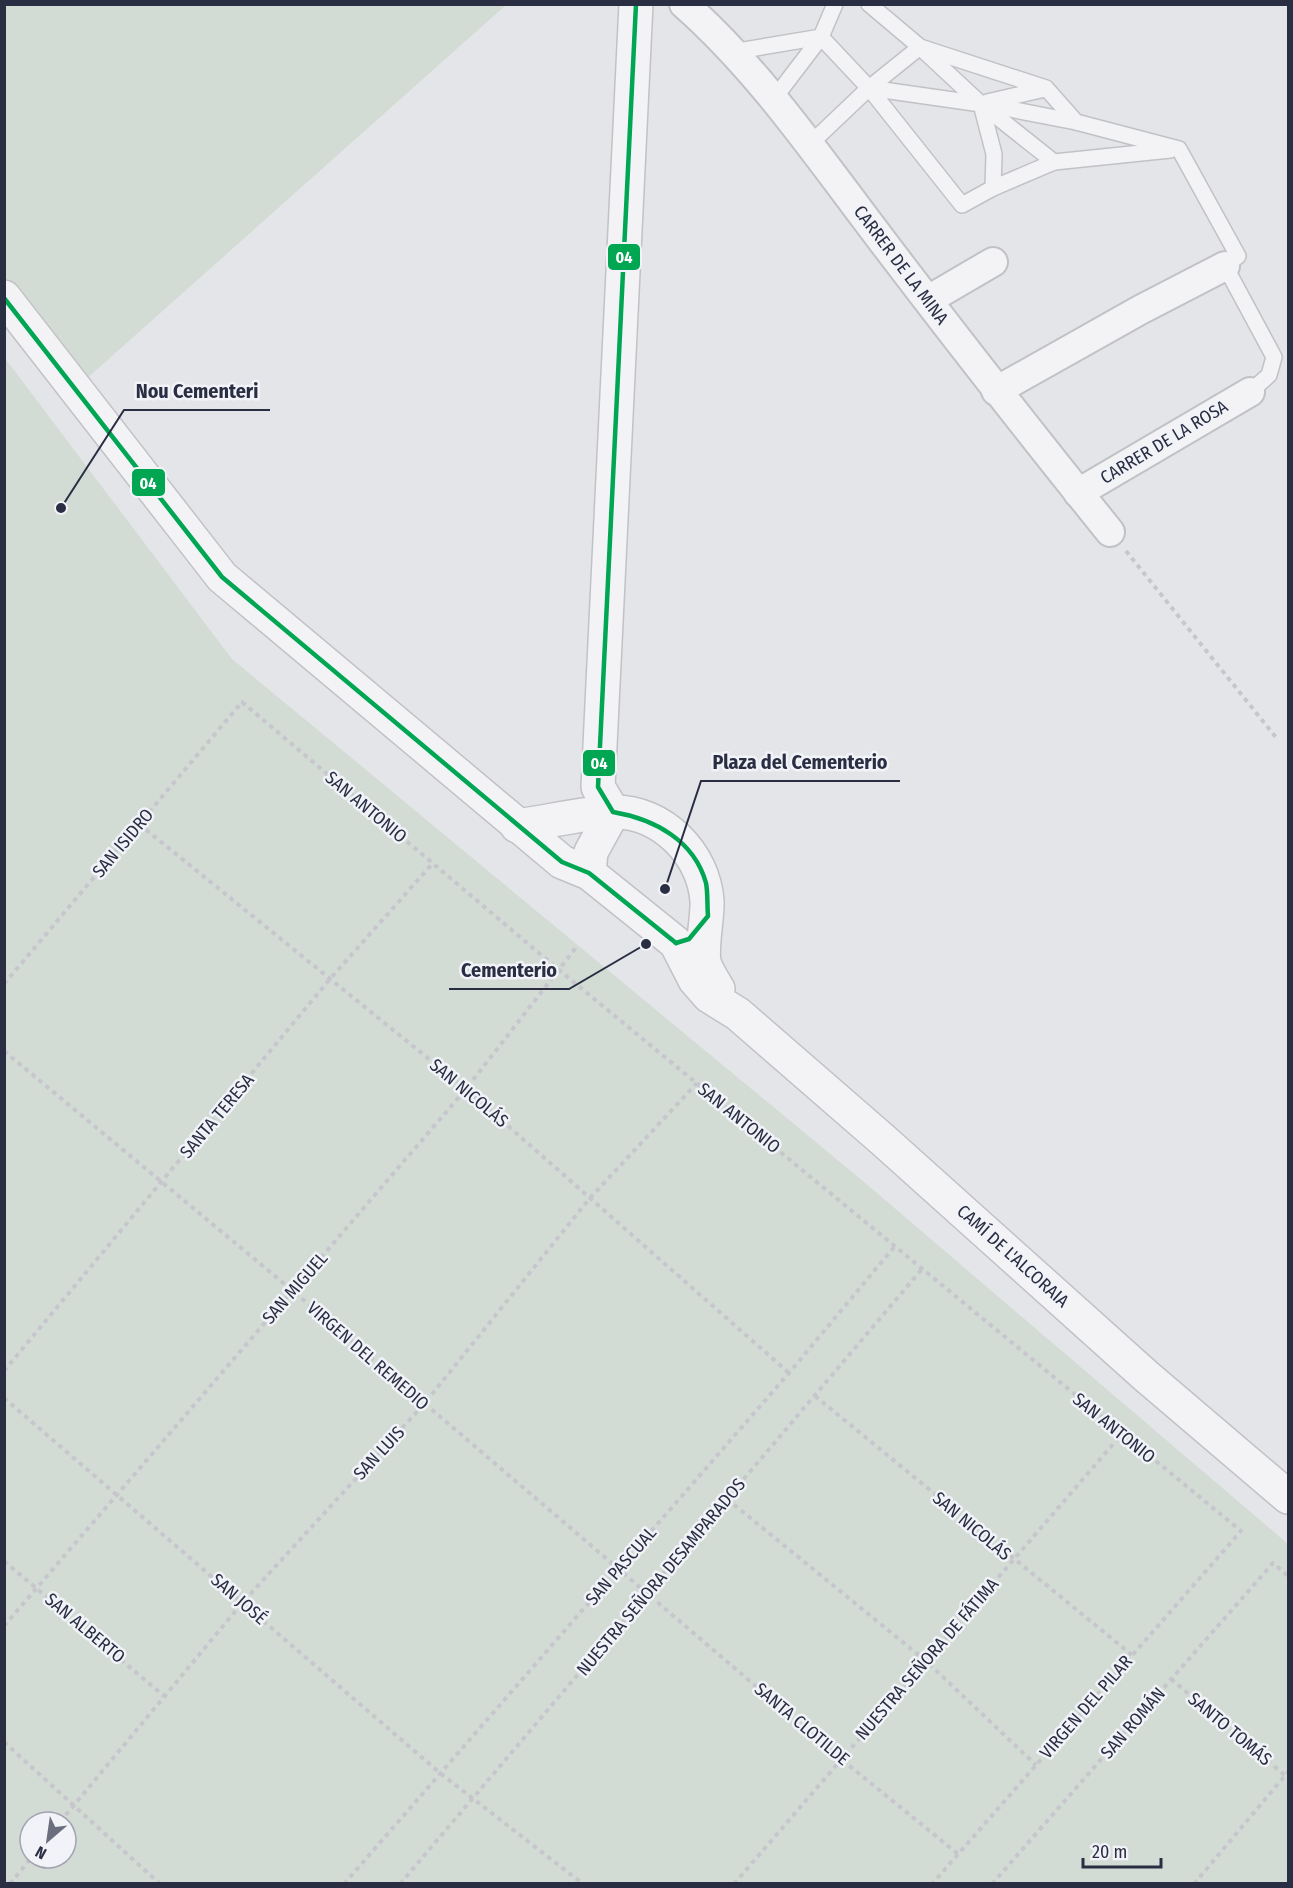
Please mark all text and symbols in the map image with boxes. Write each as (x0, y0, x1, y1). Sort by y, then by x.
street label: CARRER DE LA MINA (849, 201, 953, 329)
line badge: 04 (607, 243, 641, 271)
text: 04 (616, 248, 632, 267)
callout: Nou Cementeri (124, 372, 270, 410)
text: Nou Cementeri (136, 379, 258, 403)
street label: CARRER DE LA ROSA (1096, 395, 1232, 489)
line badge: 04 (131, 468, 166, 497)
text: 04 (140, 474, 156, 493)
callout: Plaza del Cementerio (701, 743, 900, 781)
line badge: 04 (582, 749, 616, 777)
text: Plaza del Cementerio (713, 750, 888, 774)
text: 04 (591, 754, 607, 773)
street label: SAN ANTONIO (321, 766, 411, 848)
street label: SAN ISIDRO (88, 804, 158, 882)
callout: Cementerio (449, 951, 569, 989)
text: Cementerio (461, 958, 557, 982)
street label: SAN NICOLÁS (425, 1053, 513, 1132)
street label: SANTA TERESA (175, 1069, 259, 1163)
street label: SAN ANTONIO (693, 1078, 785, 1158)
street label: CAMÍ DE L'ALCORAIA (953, 1199, 1075, 1312)
street label: SAN MIGUEL (258, 1247, 332, 1329)
street label: VIRGEN DEL REMEDIO (302, 1297, 434, 1415)
street label: SAN ANTONIO (1068, 1388, 1160, 1468)
street label: SAN LUIS (349, 1422, 409, 1484)
street label: NUESTRA SEÑORA DESAMPARADOS (572, 1474, 750, 1680)
street label: SAN NICOLÁS (928, 1486, 1016, 1565)
street label: SAN PASCUAL (581, 1522, 661, 1610)
street label: SAN JOSÉ (206, 1568, 272, 1629)
street label: NUESTRA SEÑORA DE FÁTIMA (850, 1573, 1004, 1744)
street label: SAN ALBERTO (41, 1588, 129, 1668)
street label: VIRGEN DEL PILAR (1035, 1651, 1137, 1763)
street label: SANTA CLOTILDE (750, 1678, 854, 1770)
street label: SAN ROMÁN (1095, 1682, 1170, 1763)
street label: SANTO TOMÁS (1184, 1687, 1277, 1770)
north arrow (18, 1810, 78, 1870)
scale bar (1083, 1831, 1161, 1869)
text: 20 m (1092, 1841, 1127, 1863)
text: N (32, 1842, 50, 1863)

